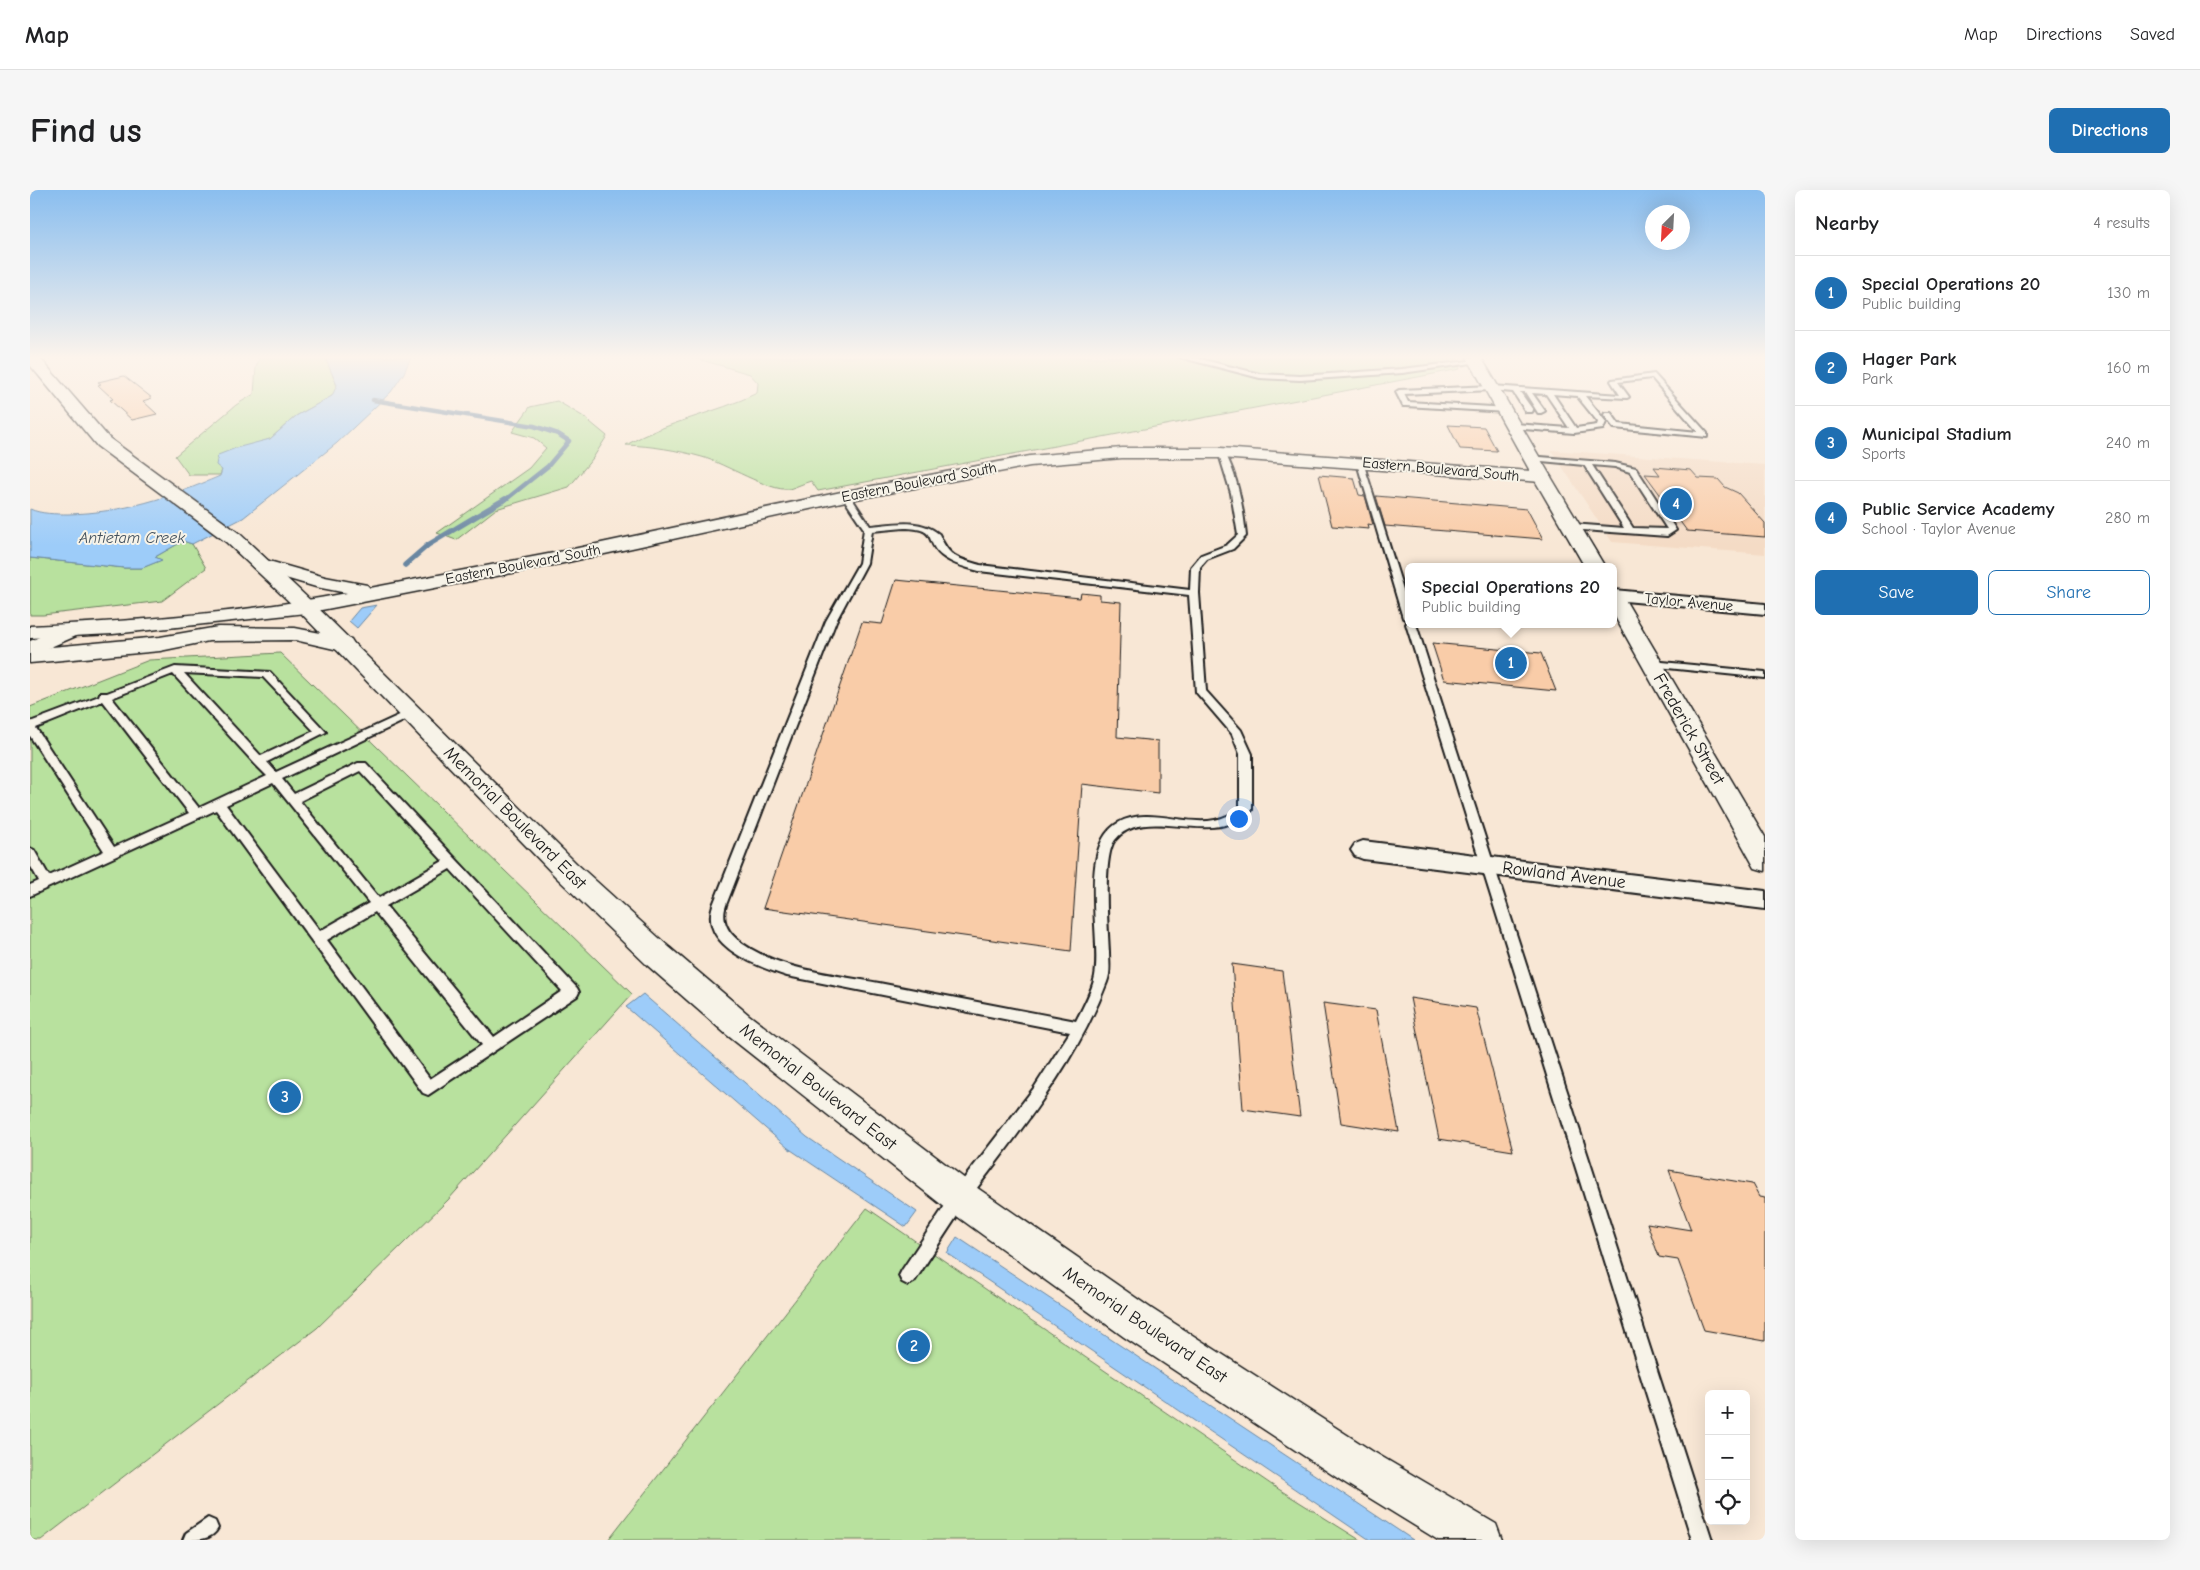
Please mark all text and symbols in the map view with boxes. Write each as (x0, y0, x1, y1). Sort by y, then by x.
text: Map (25, 21, 69, 49)
text: Map (1964, 24, 1998, 45)
text: Directions (2026, 24, 2102, 45)
text: Saved (2130, 24, 2175, 45)
button: Directions (2049, 108, 2170, 153)
text: Find us (30, 110, 142, 151)
north arrow (1645, 205, 1690, 250)
text: Nearby (1815, 211, 1879, 235)
text: 4 results (2093, 214, 2150, 232)
text: Special Operations 20 (1862, 273, 2040, 295)
text: 1 (1828, 284, 1834, 302)
text: 130 m (2107, 284, 2150, 302)
text: Public building (1862, 295, 1961, 313)
text: Hager Park (1862, 348, 1956, 370)
text: 2 (1827, 359, 1835, 377)
text: 160 m (2107, 359, 2150, 377)
text: Park (1862, 370, 1893, 388)
text: Municipal Stadium (1862, 423, 2012, 445)
text: 3 (1827, 434, 1835, 452)
text: 240 m (2106, 434, 2150, 452)
text: Sports (1862, 445, 1905, 463)
street label: Eastern Boulevard South (1362, 453, 1520, 485)
street label: Eastern Boulevard South (840, 458, 998, 506)
pin: 4 (1660, 485, 1692, 523)
text: Public Service Academy (1862, 498, 2054, 520)
text: 4 (1827, 509, 1835, 527)
text: 280 m (2105, 509, 2150, 527)
text: School · Taylor Avenue (1862, 520, 2016, 538)
water label: Antietam Creek (78, 529, 185, 547)
street label: Eastern Boulevard South (444, 540, 602, 588)
popup (1405, 563, 1617, 628)
button: Save (1815, 570, 1978, 615)
button: Share (1988, 570, 2150, 615)
text: Special Operations 20 (1422, 576, 1600, 598)
street label: Taylor Avenue (1644, 589, 1734, 615)
text: Public building (1422, 598, 1521, 616)
pin: 1 (1495, 644, 1527, 682)
street label: Frederick Street (1649, 670, 1730, 789)
street label: Memorial Boulevard East (439, 742, 591, 894)
your location (1226, 806, 1252, 832)
street label: Rowland Avenue (1501, 857, 1627, 893)
street label: Memorial Boulevard East (735, 1019, 901, 1155)
pin: 3 (269, 1078, 301, 1116)
street label: Memorial Boulevard East (1059, 1262, 1232, 1388)
pin: 2 (898, 1327, 930, 1365)
map controls (1705, 1390, 1750, 1525)
button: + (1705, 1390, 1750, 1435)
button: − (1705, 1435, 1750, 1480)
button: locate (1705, 1480, 1750, 1525)

